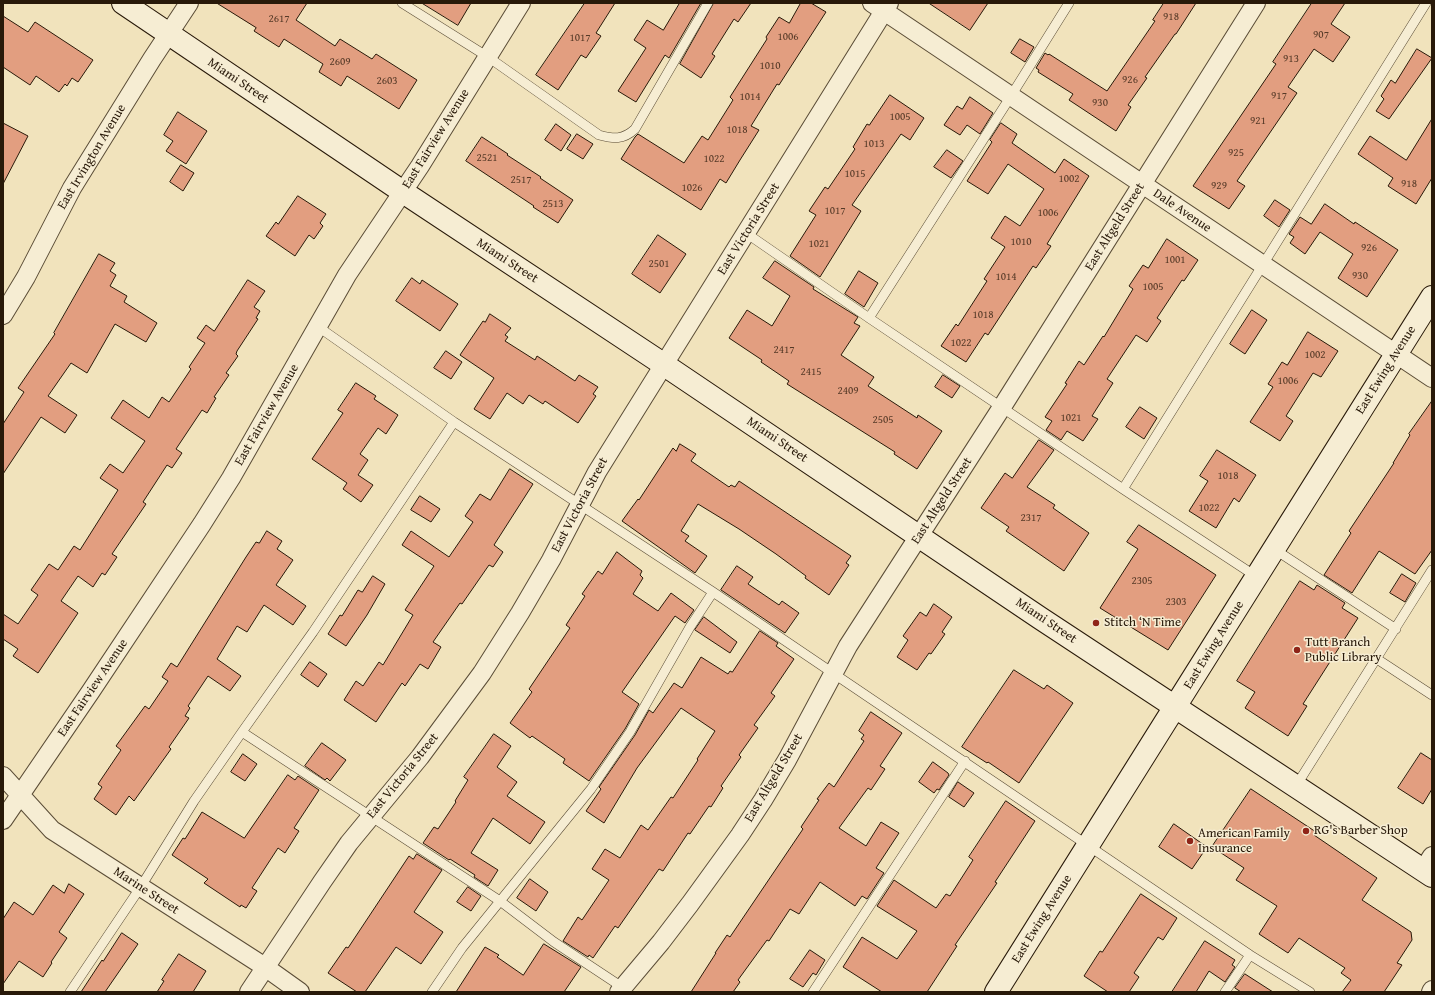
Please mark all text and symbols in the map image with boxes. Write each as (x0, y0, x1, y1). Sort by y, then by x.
house number: 918 (1163, 10, 1179, 24)
house number: 2617 (268, 12, 290, 26)
house number: 907 (1313, 28, 1329, 42)
house number: 1006 (777, 30, 799, 44)
house number: 1017 (569, 31, 591, 45)
house number: 913 (1283, 52, 1299, 66)
street label: Miami Street (204, 55, 272, 107)
house number: 2609 (329, 55, 351, 69)
house number: 1010 (759, 59, 781, 73)
house number: 926 (1122, 73, 1138, 87)
house number: 2603 (376, 74, 398, 88)
street label: East Fairview Avenue (399, 86, 473, 192)
house number: 917 (1271, 89, 1287, 103)
house number: 1014 (739, 90, 761, 104)
house number: 930 (1092, 96, 1108, 110)
street label: East Irvington Avenue (54, 102, 130, 212)
house number: 1005 (889, 110, 911, 124)
house number: 921 (1250, 114, 1266, 128)
house number: 1018 (726, 123, 748, 137)
house number: 1013 (863, 137, 885, 151)
house number: 925 (1228, 146, 1244, 160)
house number: 2521 (476, 151, 498, 165)
house number: 1022 (703, 152, 725, 166)
house number: 1015 (844, 167, 866, 181)
house number: 1002 (1058, 172, 1080, 186)
house number: 2517 (510, 173, 532, 187)
house number: 918 (1401, 177, 1417, 191)
house number: 929 (1211, 179, 1227, 193)
street label: East Victoria Street (714, 180, 784, 278)
street label: East Altgeld Street (1082, 180, 1148, 274)
house number: 1026 (681, 181, 703, 195)
street label: Dale Avenue (1150, 186, 1214, 236)
house number: 2513 (542, 197, 564, 211)
house number: 1017 (824, 204, 846, 218)
house number: 1006 (1037, 206, 1059, 220)
street label: Miami Street (473, 235, 541, 287)
house number: 1010 (1010, 235, 1032, 249)
house number: 1021 (808, 237, 830, 251)
house number: 926 (1361, 241, 1377, 255)
house number: 1001 (1164, 253, 1186, 267)
house number: 2501 (648, 257, 670, 271)
house number: 930 (1352, 269, 1368, 283)
house number: 1014 (995, 270, 1017, 284)
house number: 1005 (1142, 280, 1164, 294)
house number: 1018 (972, 308, 994, 322)
street label: East Ewing Avenue (1353, 323, 1419, 417)
house number: 1022 (950, 336, 972, 350)
house number: 2417 (773, 343, 795, 357)
house number: 1002 (1304, 348, 1326, 362)
street label: East Fairview Avenue (232, 361, 302, 469)
house number: 2415 (800, 365, 822, 379)
house number: 1006 (1277, 374, 1299, 388)
house number: 2409 (837, 384, 859, 398)
house number: 1021 (1060, 411, 1082, 425)
house number: 2505 (872, 413, 894, 427)
street label: Miami Street (743, 414, 811, 466)
street label: East Victoria Street (548, 455, 612, 555)
street label: East Altgeld Street (908, 455, 976, 547)
house number: 1018 (1217, 469, 1239, 483)
house number: 1022 (1198, 501, 1220, 515)
house number: 2317 (1020, 511, 1042, 525)
house number: 2305 (1131, 574, 1153, 588)
street label: Miami Street (1012, 595, 1080, 647)
house number: 2303 (1165, 595, 1187, 609)
street label: East Ewing Avenue (1181, 598, 1247, 692)
place label: Stitch ‘N Time (1104, 615, 1181, 631)
marker: Stitch ‘N Time (1091, 618, 1101, 628)
place label: Tutt Branch Public Library (1305, 635, 1382, 666)
street label: East Fairview Avenue (54, 636, 132, 740)
marker: Tutt Branch Public Library (1292, 645, 1302, 655)
street label: East Victoria Street (364, 730, 442, 822)
street label: East Altgeld Street (741, 731, 807, 825)
place label: RG's Barber Shop (1314, 823, 1408, 839)
place label: American Family Insurance (1198, 826, 1290, 857)
marker: RG's Barber Shop (1301, 826, 1311, 836)
marker: American Family Insurance (1185, 836, 1195, 846)
street label: Marine Street (110, 864, 182, 918)
street label: East Ewing Avenue (1009, 872, 1075, 966)

